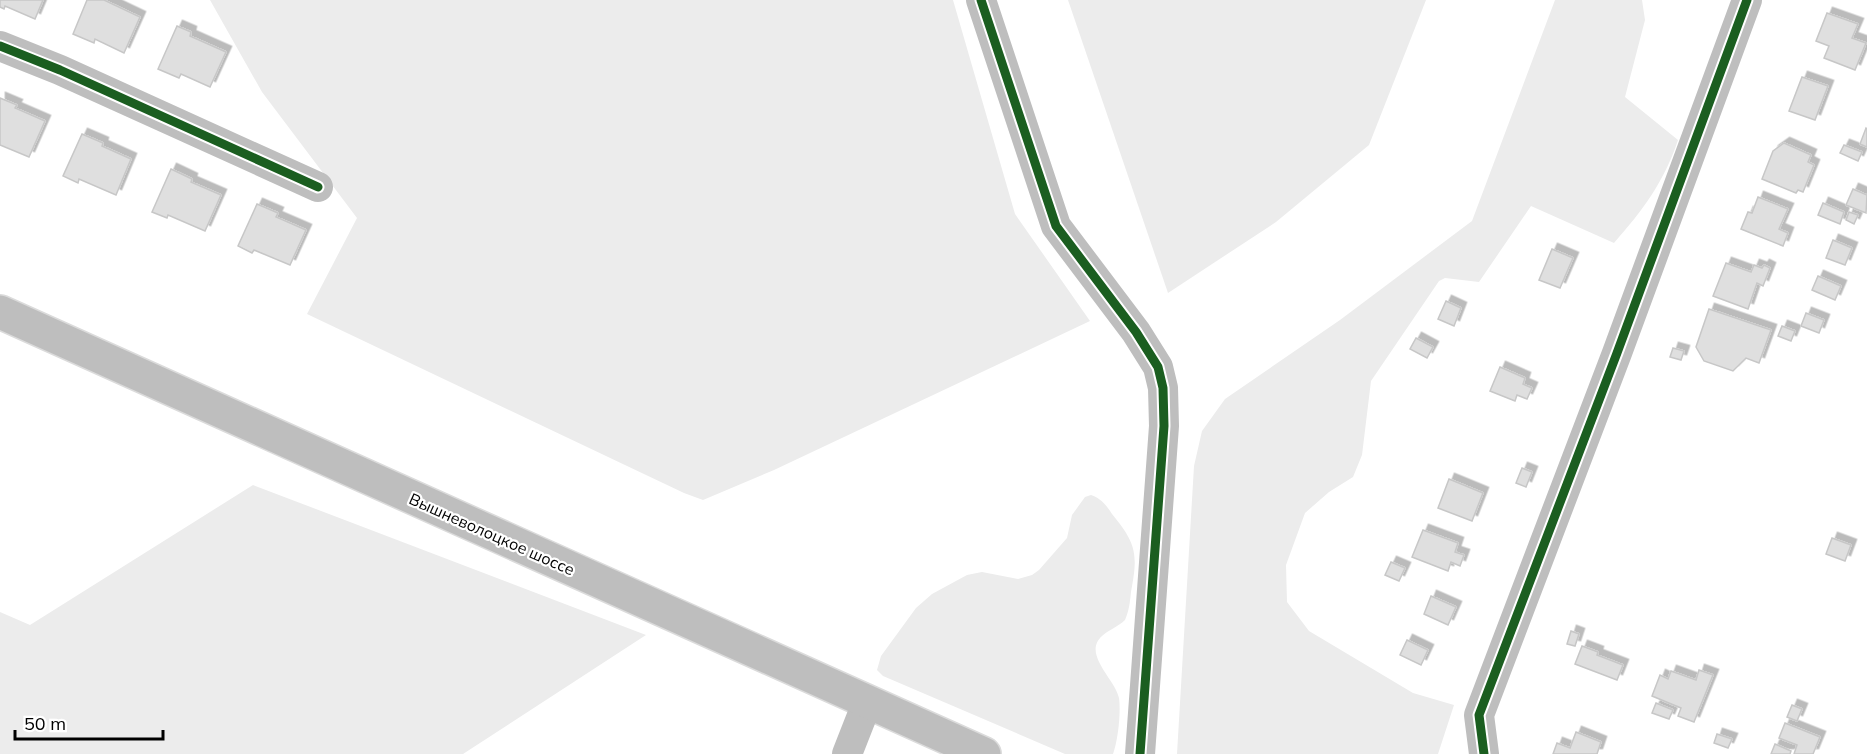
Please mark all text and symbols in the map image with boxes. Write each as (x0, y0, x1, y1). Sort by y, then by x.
street label: Вышневолоцкое шоссе (406, 488, 578, 580)
scale bar (15, 703, 164, 741)
text: 50 m (24, 712, 66, 735)

